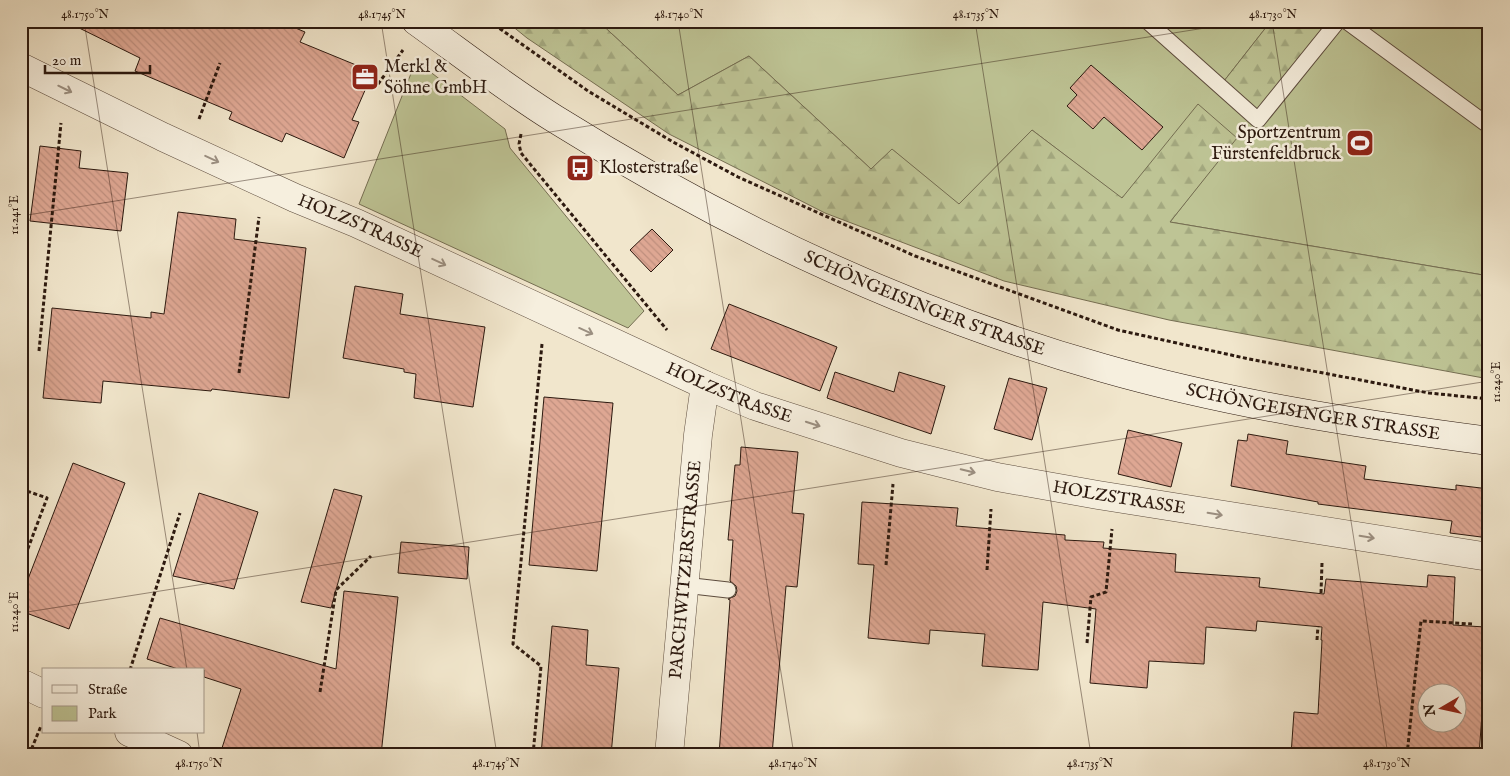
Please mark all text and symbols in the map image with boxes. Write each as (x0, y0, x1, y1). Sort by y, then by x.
text: 48.1750°N (61, 7, 109, 22)
text: 48.1745°N (358, 7, 406, 22)
text: 48.1740°N (654, 7, 704, 22)
text: 48.1735°N (953, 7, 1000, 22)
text: 48.1730°N (1249, 7, 1298, 22)
scale bar (45, 42, 150, 74)
text: 20 m (52, 51, 82, 70)
place label: Merkl & Söhne GmbH (384, 56, 487, 100)
office icon: Merkl & Söhne GmbH (350, 62, 380, 92)
one-way arrow (57, 85, 72, 94)
place label: Sportzentrum Fürstenfeldbruck (1211, 122, 1341, 166)
sports icon: Sportzentrum Fürstenfeldbruck (1345, 128, 1375, 158)
bus stop icon: Klosterstraße (565, 153, 595, 183)
one-way arrow (204, 155, 219, 164)
place label: Klosterstraße (599, 157, 698, 180)
street label: HOLZSTRASSE (294, 189, 427, 264)
text: 11.241°E (7, 195, 22, 235)
street label: SCHÖNGEISINGER STRASSE (800, 245, 1048, 361)
one-way arrow (431, 258, 446, 267)
one-way arrow (578, 326, 593, 336)
street label: HOLZSTRASSE (662, 357, 795, 429)
text: 11.240°E (1489, 361, 1504, 403)
street label: SCHÖNGEISINGER STRASSE (1184, 378, 1442, 446)
one-way arrow (804, 420, 820, 430)
street label: PARCHWITZERSTRASSE (664, 459, 707, 680)
one-way arrow (960, 467, 976, 476)
street label: HOLZSTRASSE (1051, 476, 1187, 520)
one-way arrow (1206, 509, 1222, 519)
one-way arrow (1358, 533, 1374, 543)
text: 11.240°E (7, 591, 22, 633)
legend (42, 668, 205, 734)
text: Straße (88, 680, 128, 699)
north arrow (1418, 684, 1468, 734)
text: N (1420, 702, 1440, 718)
text: Park (88, 704, 118, 723)
text: 48.1750°N (175, 756, 223, 771)
text: 48.1745°N (472, 756, 520, 771)
text: 48.1740°N (768, 756, 818, 771)
text: 48.1735°N (1067, 756, 1114, 771)
text: 48.1730°N (1363, 756, 1412, 771)

